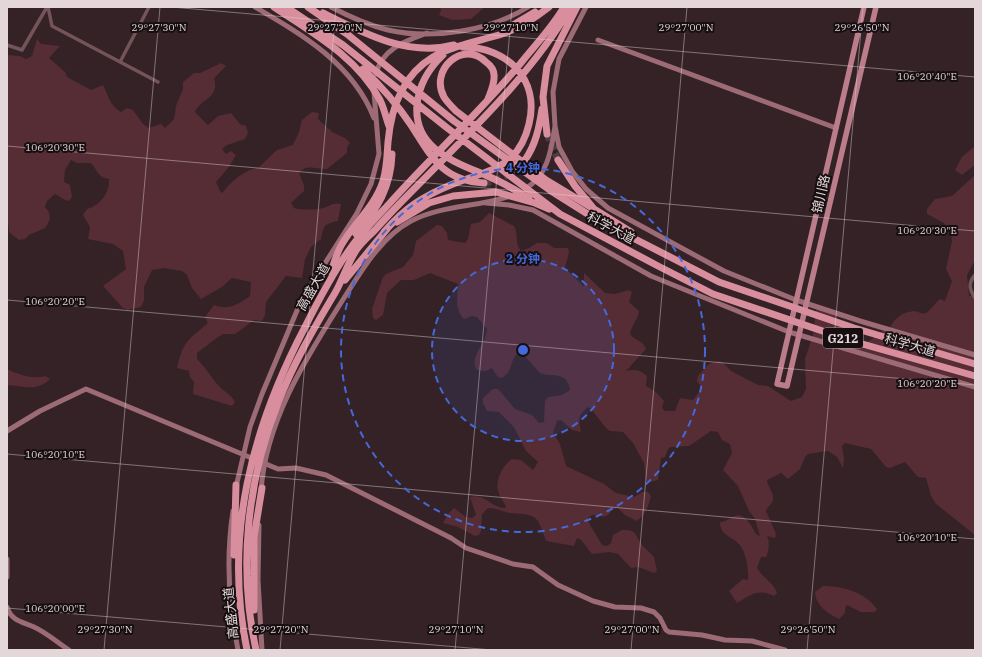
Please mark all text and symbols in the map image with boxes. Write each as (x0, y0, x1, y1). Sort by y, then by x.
text: 29°27'30"N (132, 21, 187, 34)
text: 29°27'20"N (308, 21, 363, 34)
text: 29°27'10"N (484, 21, 539, 34)
text: 29°27'00"N (659, 21, 714, 34)
text: 29°26'50"N (835, 21, 890, 34)
text: 106°20'40"E (897, 70, 957, 83)
text: 106°20'30"E (25, 141, 85, 154)
text: 4 分钟 (506, 160, 540, 175)
street label: 锦川路 (808, 173, 834, 215)
street label: 科学大道 (584, 208, 638, 248)
text: 106°20'30"E (897, 224, 957, 237)
text: 2 分钟 (506, 251, 540, 266)
street label: 高盛大道 (293, 260, 333, 314)
text: 106°20'20"E (25, 295, 85, 308)
road number: G212 (823, 328, 863, 348)
street label: 科学大道 (883, 330, 937, 360)
centre of rings (516, 343, 530, 357)
text: 106°20'20"E (897, 377, 957, 390)
text: 106°20'10"E (25, 448, 85, 461)
text: 106°20'10"E (897, 531, 957, 544)
street label: 高盛大道 (220, 586, 242, 640)
text: 106°20'00"E (25, 602, 85, 615)
text: 29°27'30"N (78, 623, 133, 636)
text: 29°27'20"N (254, 623, 309, 636)
text: 29°27'10"N (429, 623, 484, 636)
text: 29°27'00"N (605, 623, 660, 636)
text: 29°26'50"N (781, 623, 836, 636)

